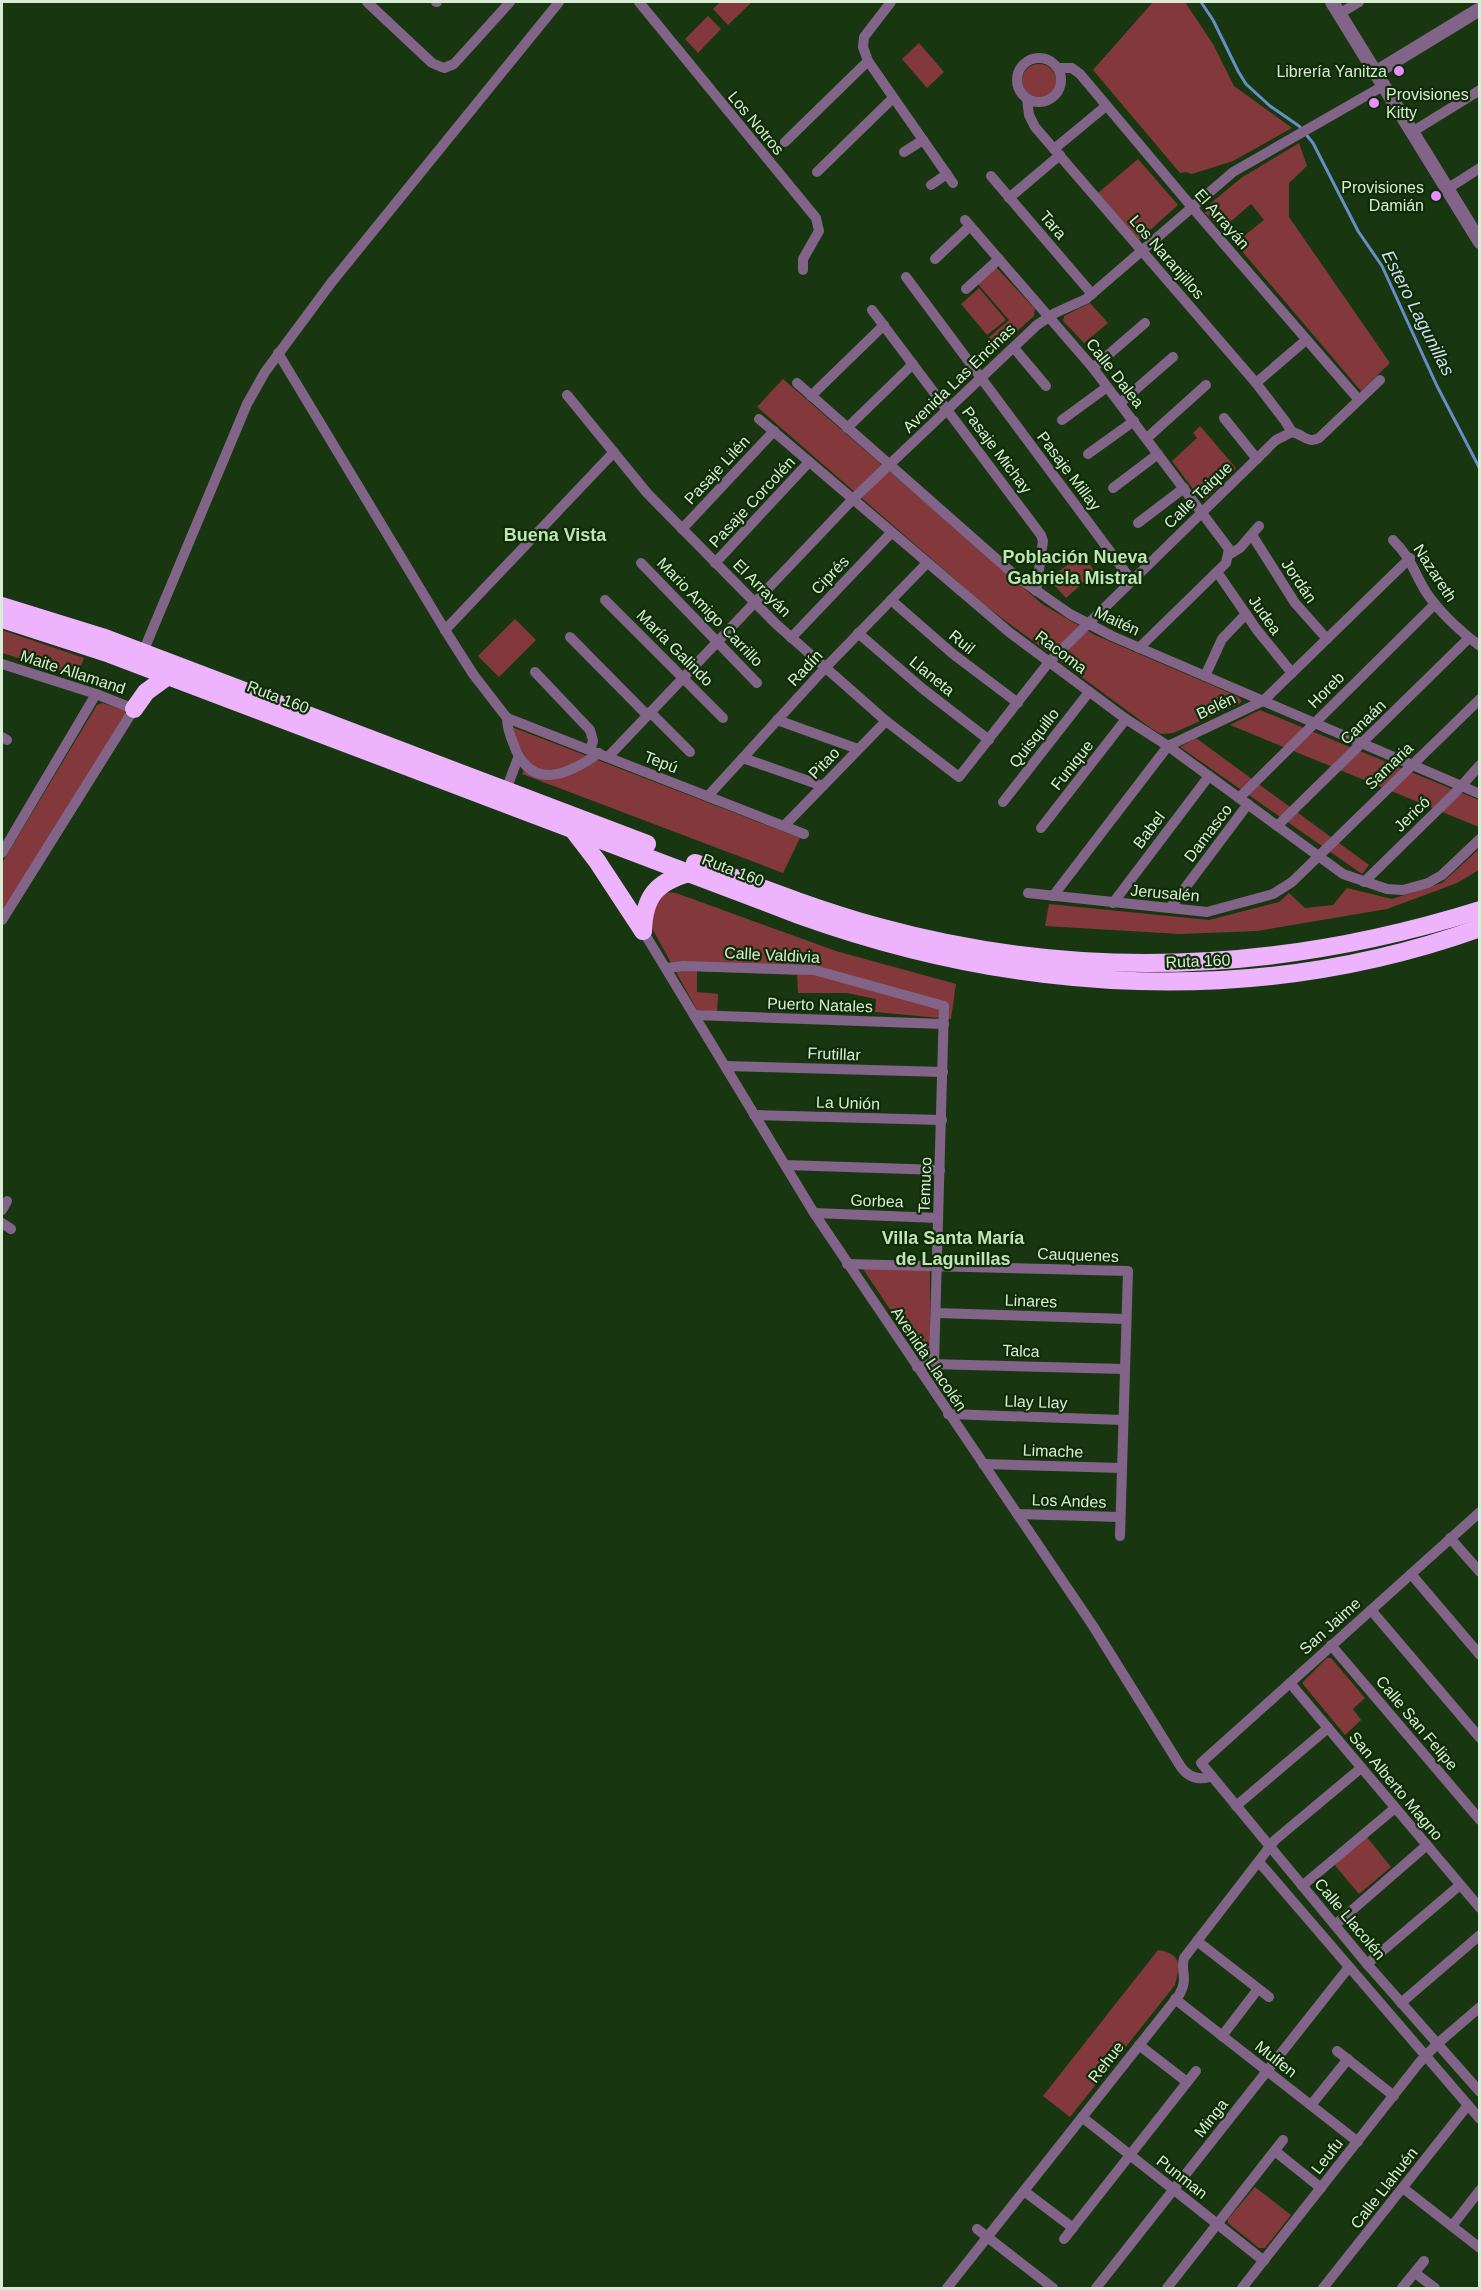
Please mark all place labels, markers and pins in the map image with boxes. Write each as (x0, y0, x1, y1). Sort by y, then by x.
place label: Librería Yanitza (1276, 63, 1387, 80)
marker: Librería Yanitza (1392, 64, 1406, 78)
place label: Provisiones Kitty (1386, 86, 1469, 121)
marker: Provisiones Kitty (1367, 96, 1381, 110)
place label: Provisiones Damián (1341, 179, 1424, 214)
marker: Provisiones Damián (1429, 189, 1443, 203)

